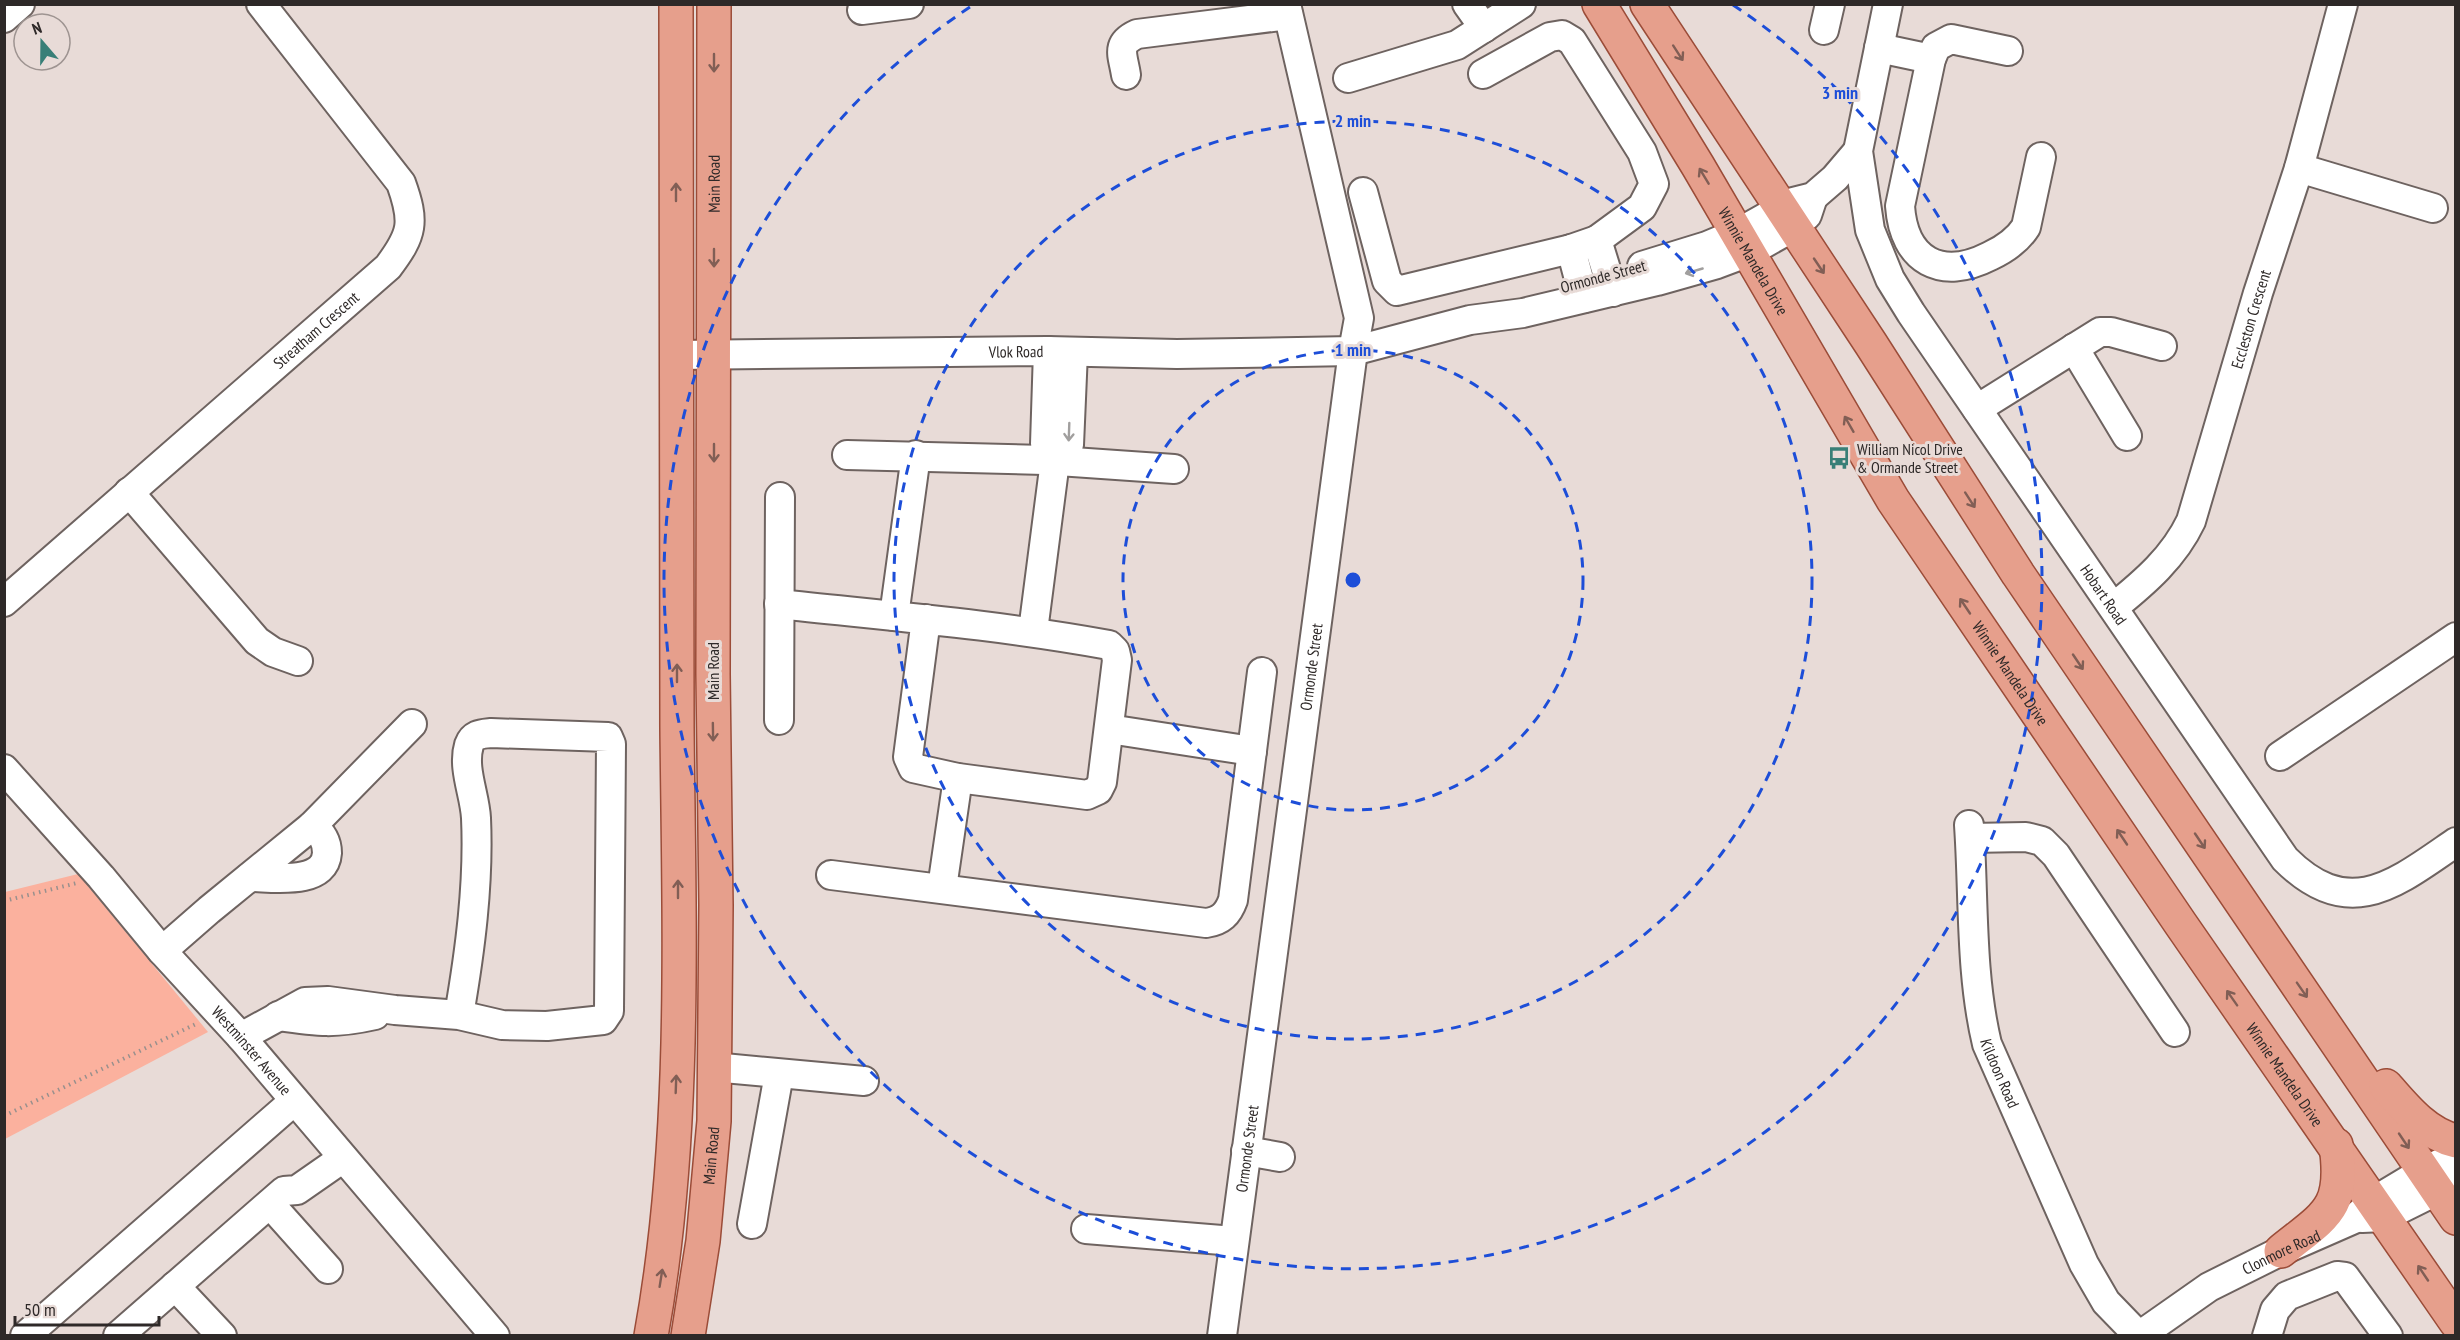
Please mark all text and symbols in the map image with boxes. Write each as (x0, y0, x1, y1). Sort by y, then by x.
north arrow (12, 12, 72, 72)
text: N (29, 17, 44, 39)
one-way arrow (1673, 44, 1685, 61)
one-way arrow (708, 52, 720, 72)
text: 3 min (1822, 81, 1858, 104)
text: 2 min (1335, 109, 1371, 132)
street label: Main Road (704, 155, 724, 213)
one-way arrow (1698, 168, 1710, 185)
one-way arrow (670, 182, 682, 202)
street label: Winnie Mandela Drive (1714, 204, 1793, 319)
one-way arrow (708, 247, 720, 267)
street label: Ormonde Street (1558, 255, 1648, 297)
one-way arrow (1813, 257, 1825, 274)
one-way arrow (1685, 266, 1704, 277)
street label: Eccleston Crescent (2226, 266, 2275, 371)
street label: Streatham Crescent (269, 287, 363, 373)
text: 1 min (1335, 338, 1371, 361)
street label: Vlok Road (988, 341, 1043, 362)
one-way arrow (1842, 416, 1854, 433)
one-way arrow (1063, 422, 1075, 442)
place label: William Nicol Drive & Ormande Street (1857, 439, 1963, 477)
one-way arrow (708, 442, 720, 462)
bus stop icon: William Nicol Drive & Ormande Street (1826, 445, 1852, 471)
one-way arrow (1965, 491, 1977, 508)
street label: Hobart Road (2076, 560, 2132, 629)
centre of rings (1343, 570, 1363, 590)
one-way arrow (1959, 599, 1971, 615)
street label: Winnie Mandela Drive (1968, 617, 2053, 729)
street label: Ormonde Street (1295, 622, 1327, 712)
street label: Main Road (703, 642, 723, 700)
one-way arrow (2072, 654, 2084, 670)
one-way arrow (671, 663, 683, 683)
one-way arrow (707, 721, 719, 741)
one-way arrow (2116, 829, 2128, 846)
one-way arrow (2194, 832, 2206, 849)
one-way arrow (672, 879, 684, 899)
one-way arrow (2296, 981, 2308, 997)
one-way arrow (2226, 990, 2238, 1006)
street label: Westminster Avenue (207, 1002, 296, 1099)
street label: Winnie Mandela Drive (2242, 1019, 2328, 1130)
street label: Kildoon Road (1976, 1037, 2024, 1111)
one-way arrow (670, 1074, 682, 1094)
street label: Ormonde Street (1231, 1103, 1263, 1193)
street label: Main Road (698, 1126, 723, 1185)
one-way arrow (2398, 1132, 2410, 1149)
street label: Clonmore Road (2239, 1225, 2323, 1279)
one-way arrow (2416, 1265, 2429, 1282)
one-way arrow (656, 1269, 667, 1288)
scale bar (15, 1289, 159, 1327)
text: 50 m (24, 1298, 56, 1321)

